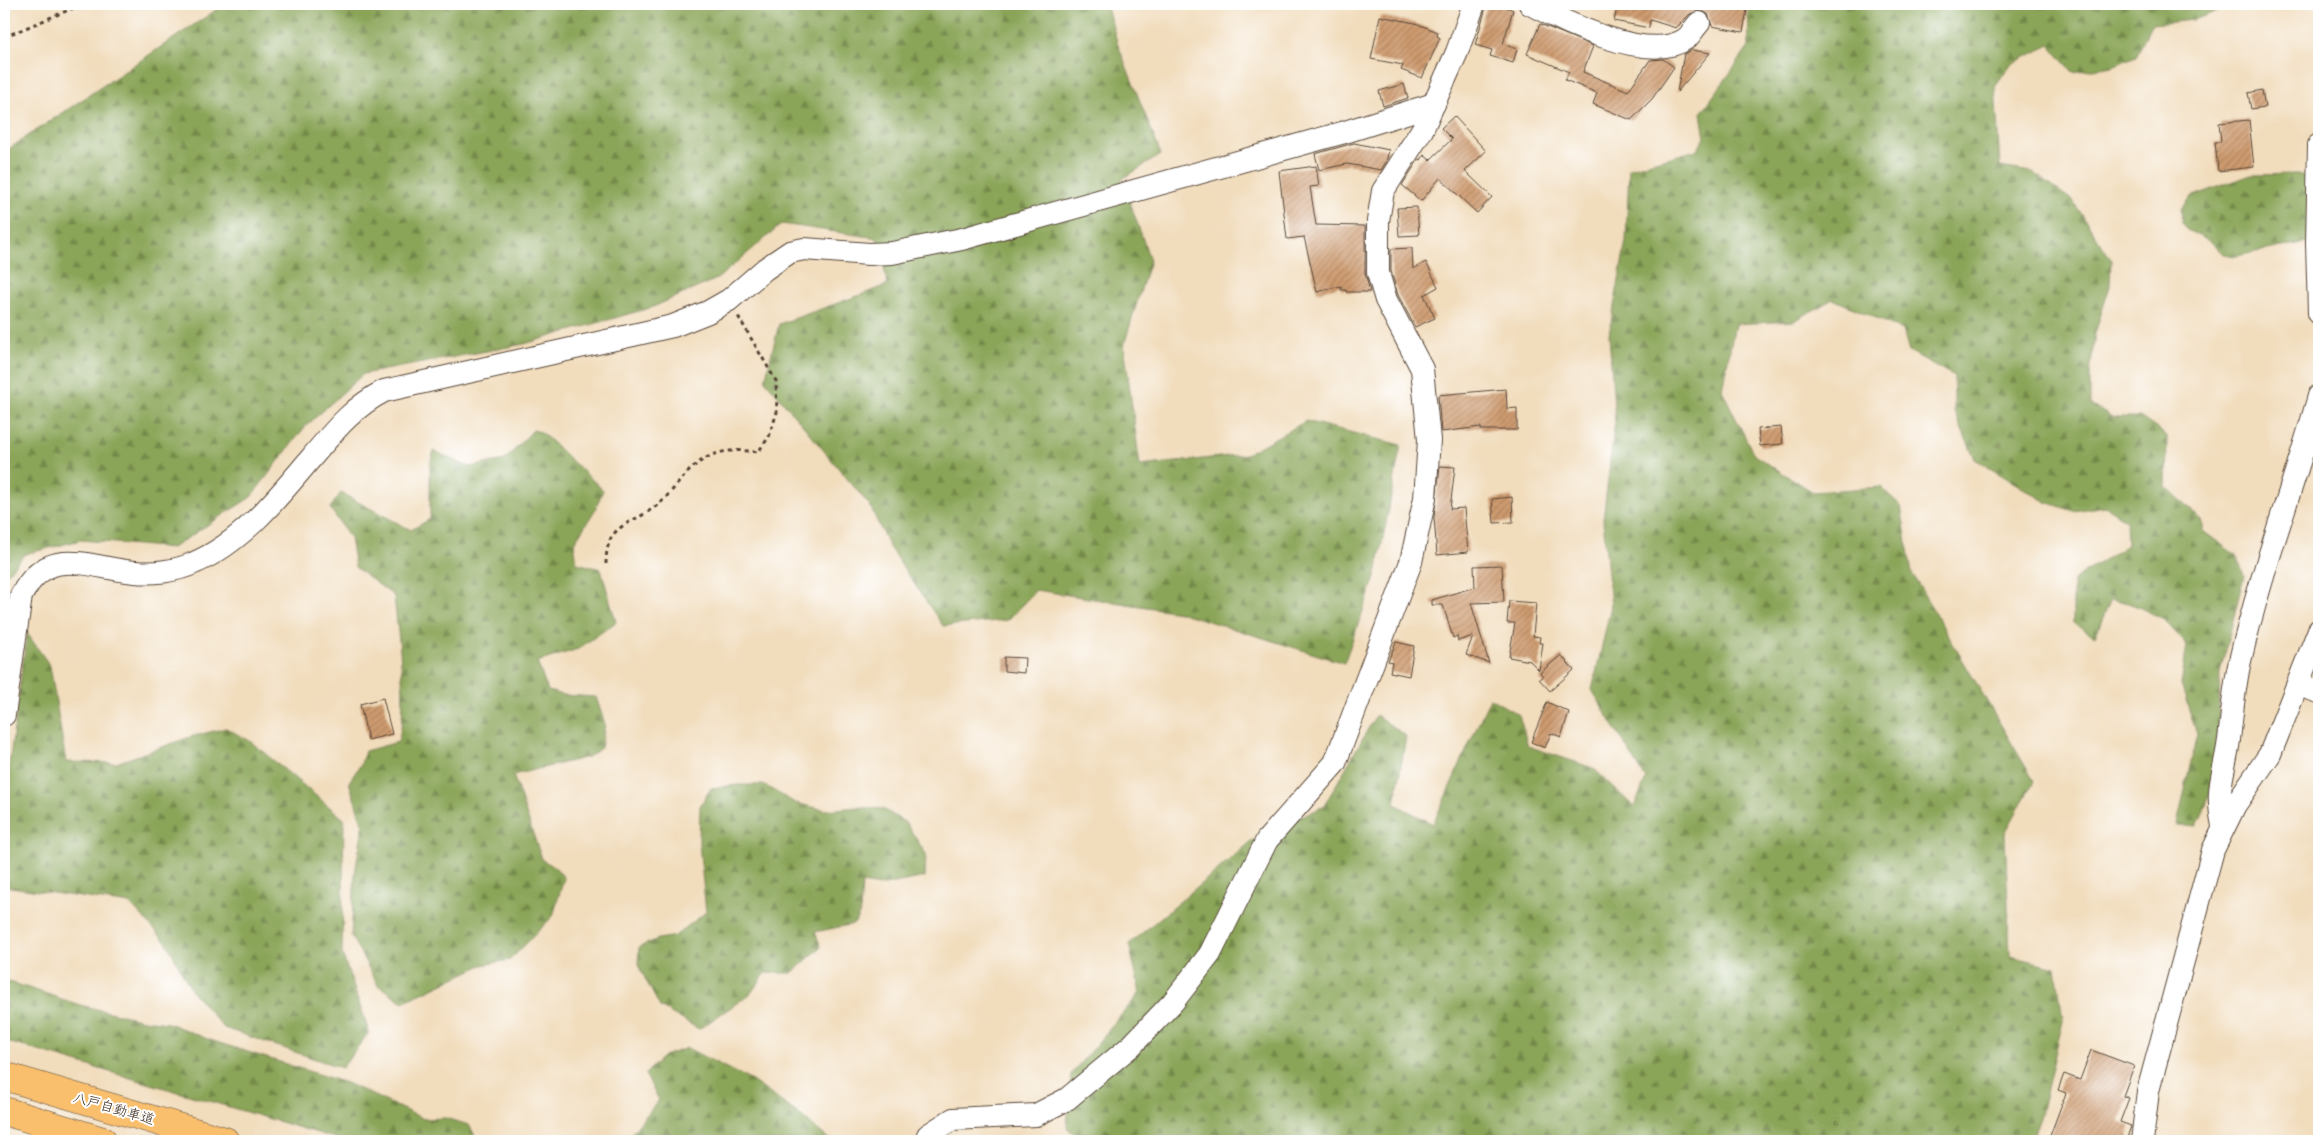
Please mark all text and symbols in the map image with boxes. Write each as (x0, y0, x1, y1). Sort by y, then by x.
street label: 八戸自動車道 (70, 1087, 157, 1131)

